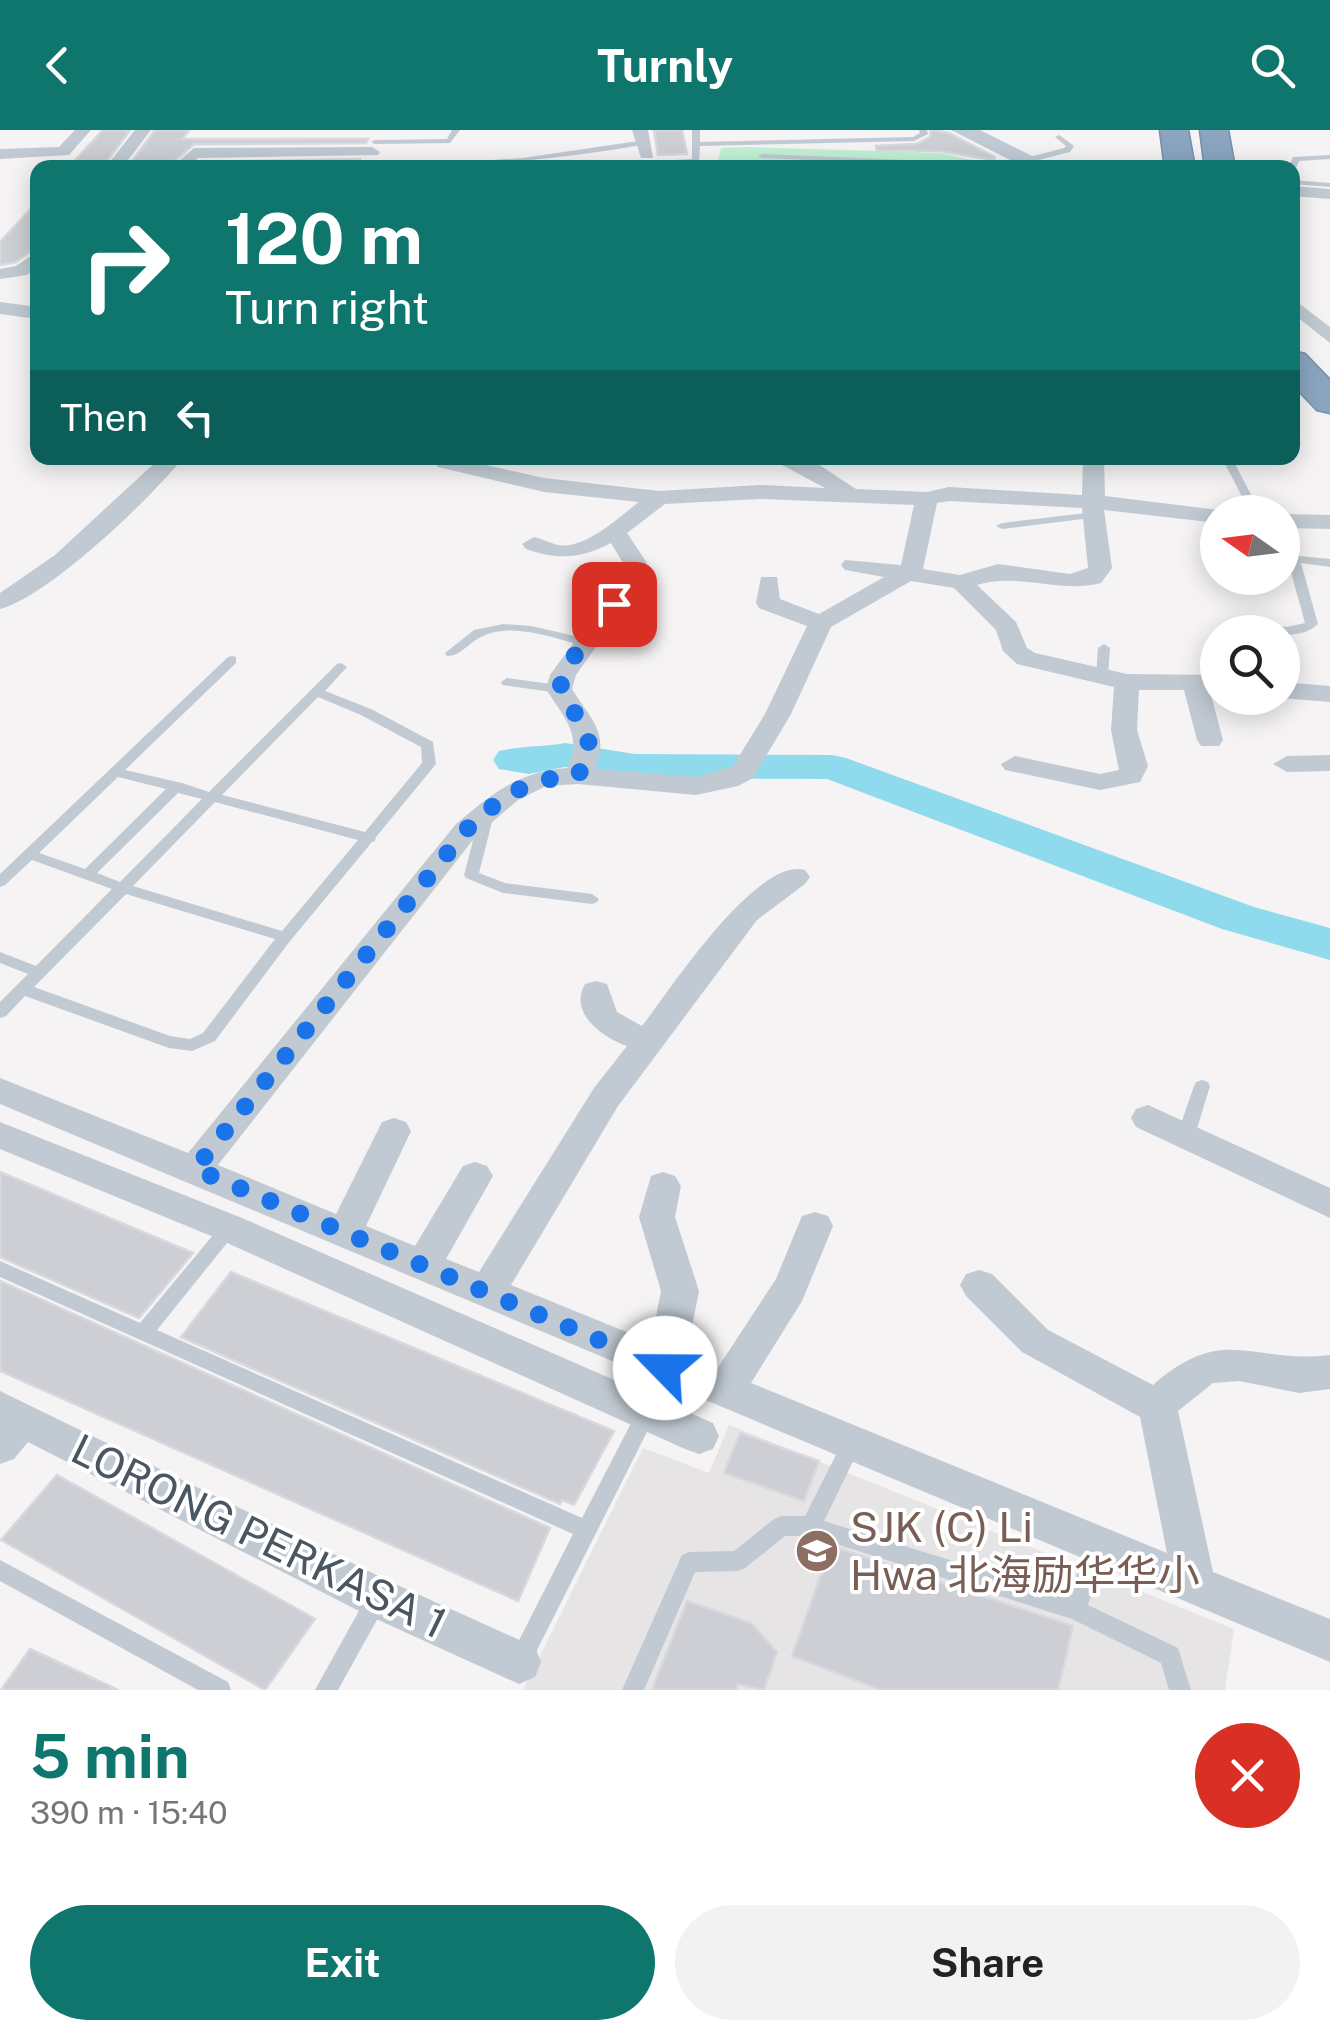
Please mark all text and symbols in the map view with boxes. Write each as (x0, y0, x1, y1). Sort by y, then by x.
icon: back (30, 38, 85, 93)
icon: search (1245, 38, 1300, 93)
text: Turnly (597, 39, 733, 92)
text: 120 m (225, 197, 423, 280)
icon: right (60, 200, 190, 330)
text: Turn right (225, 281, 429, 334)
icon: left (168, 390, 223, 445)
text: Then (60, 395, 148, 440)
north arrow (1200, 495, 1300, 595)
map controls (1200, 495, 1300, 715)
pin (572, 562, 657, 647)
icon: arrive (587, 577, 642, 632)
button: search (1200, 615, 1300, 715)
position arrow (613, 1316, 717, 1420)
street label: LORONG PERKASA 1 (64, 1424, 454, 1647)
place label: SJK (C) Li Hwa 北海励华华小 (850, 1502, 1200, 1599)
school or university icon: SJK (C) Li Hwa 北海励华华小 (794, 1528, 840, 1574)
text: 5 min (30, 1721, 190, 1792)
button: close (1195, 1723, 1300, 1828)
text: 390 m · 15:40 (30, 1794, 228, 1831)
button: Exit (30, 1905, 655, 2020)
button: Share (675, 1905, 1300, 2020)

